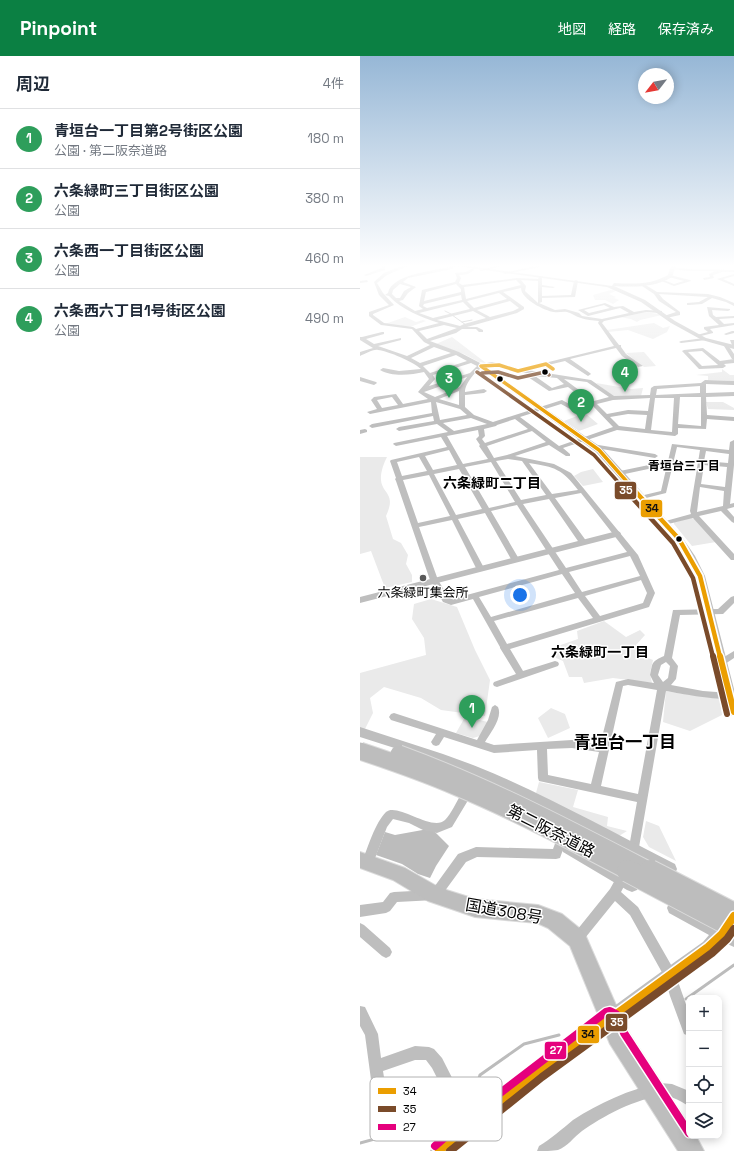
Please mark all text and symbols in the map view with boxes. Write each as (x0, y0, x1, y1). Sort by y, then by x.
text: Pinpoint (20, 16, 97, 41)
text: 地図 (558, 20, 586, 38)
text: 経路 (608, 20, 636, 38)
text: 保存済み (658, 20, 714, 38)
north arrow (638, 68, 674, 104)
text: 周辺 (16, 73, 50, 95)
text: 4件 (323, 75, 344, 92)
text: 青垣台一丁目第2号街区公園 (54, 121, 243, 140)
text: 1 (26, 130, 32, 147)
text: 180 m (308, 130, 344, 147)
text: 公園 · 第二阪奈道路 (54, 142, 167, 159)
text: 六条緑町三丁目街区公園 (54, 181, 219, 200)
text: 2 (25, 190, 33, 207)
text: 380 m (305, 190, 344, 207)
text: 公園 (54, 202, 80, 219)
text: 六条西一丁目街区公園 (54, 241, 204, 260)
text: 3 (25, 250, 33, 267)
text: 460 m (305, 250, 344, 267)
text: 公園 (54, 262, 80, 279)
text: 六条西六丁目1号街区公園 (54, 301, 226, 320)
text: 4 (25, 310, 33, 327)
text: 490 m (305, 310, 344, 327)
text: 公園 (54, 322, 80, 339)
pin: 4 (612, 359, 638, 392)
pin: 3 (436, 365, 462, 398)
unlabelled marker (540, 367, 550, 377)
unlabelled marker (495, 374, 505, 384)
pin: 2 (568, 389, 594, 422)
district label: 青垣台三丁目 (648, 458, 720, 474)
district label: 六条緑町二丁目 (443, 474, 541, 492)
line badge: 35 (614, 481, 637, 500)
text: 35 (619, 483, 633, 497)
line badge: 34 (640, 499, 663, 518)
text: 34 (645, 501, 659, 515)
unlabelled marker (674, 534, 684, 544)
marker: 六条緑町集会所 (418, 573, 428, 583)
place label: 六条緑町集会所 (377, 584, 469, 601)
your location (510, 585, 530, 605)
district label: 六条緑町一丁目 (551, 643, 649, 661)
pin: 1 (459, 695, 485, 728)
district label: 青垣台一丁目 (574, 731, 676, 753)
street label: 第二阪奈道路 (503, 800, 599, 862)
street label: 国道308号 (464, 894, 544, 928)
map controls (686, 995, 722, 1139)
button: + (686, 995, 722, 1031)
line badge: 35 (605, 1013, 628, 1032)
text: 35 (610, 1015, 624, 1029)
line badge: 34 (577, 1025, 600, 1044)
text: 34 (581, 1027, 595, 1041)
button: − (686, 1031, 722, 1067)
line badge: 27 (544, 1041, 567, 1060)
text: 27 (550, 1043, 562, 1057)
button: locate (686, 1067, 722, 1103)
legend (370, 1077, 502, 1141)
text: 34 (403, 1084, 417, 1098)
text: 35 (403, 1102, 417, 1116)
button: layers (686, 1103, 722, 1139)
text: 27 (403, 1120, 416, 1134)

